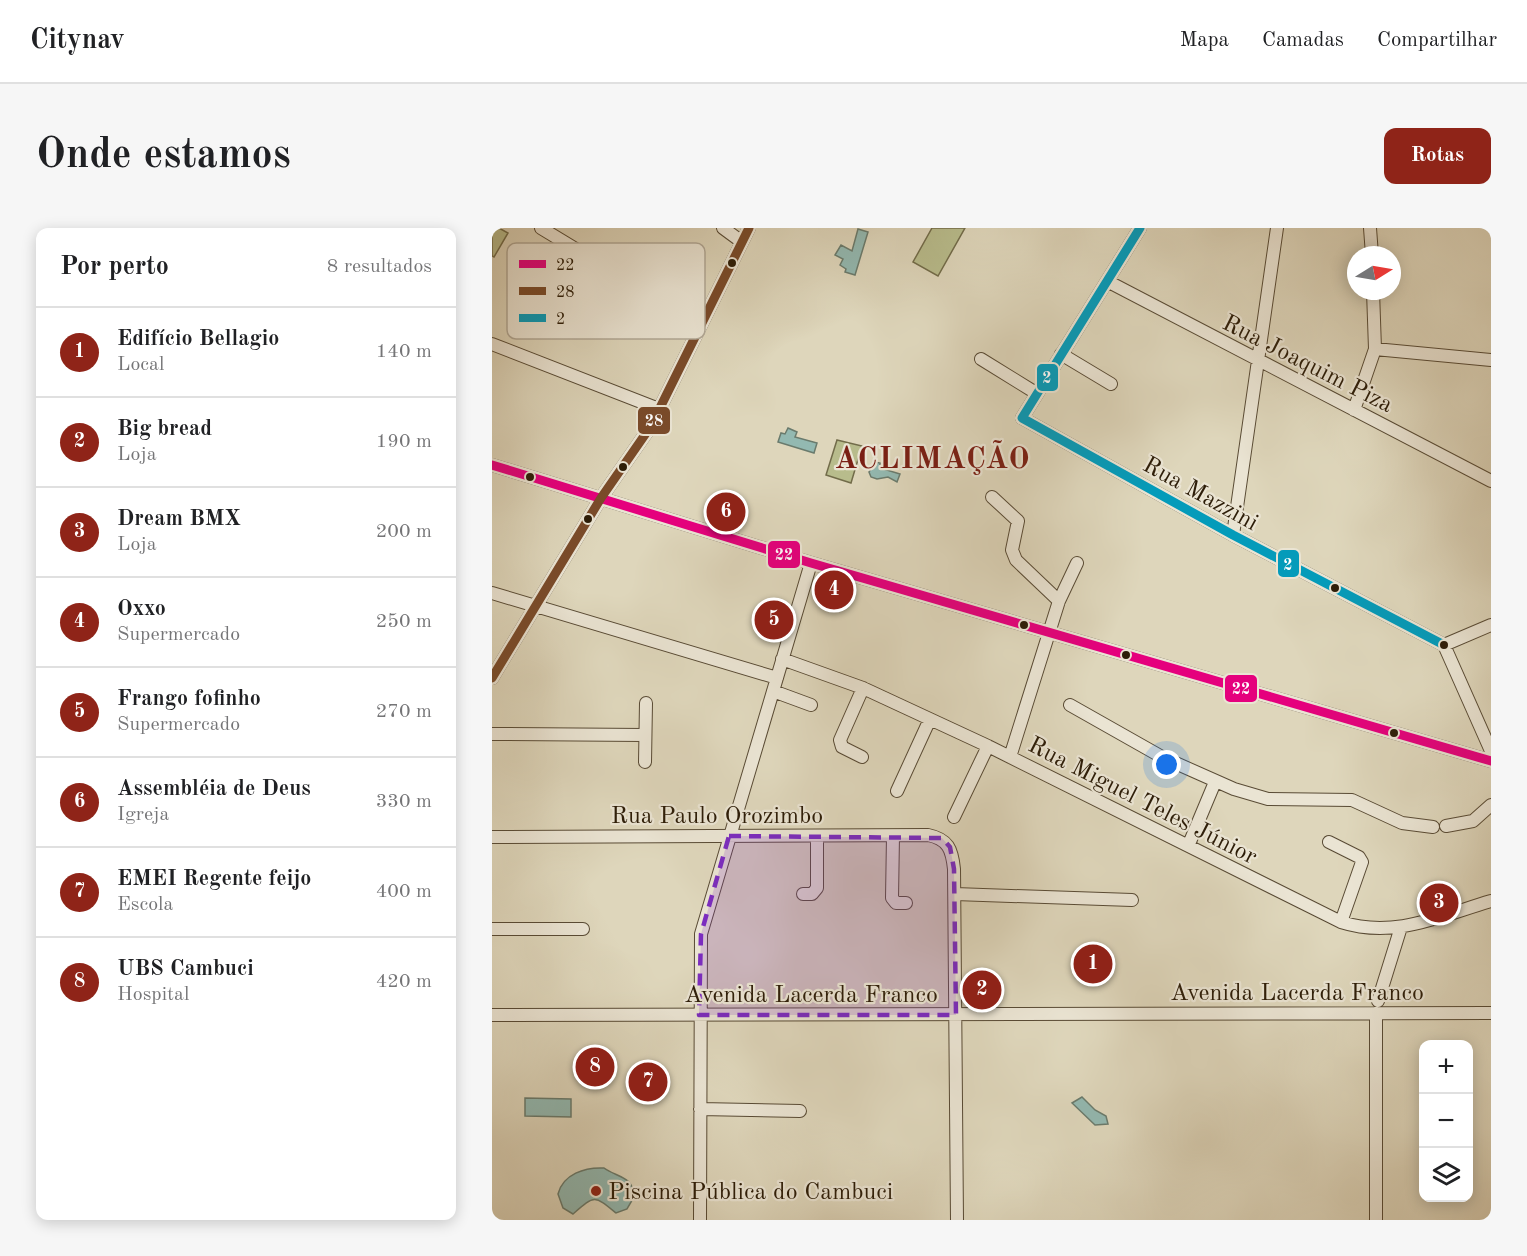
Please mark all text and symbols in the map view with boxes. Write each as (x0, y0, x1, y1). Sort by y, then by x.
text: Citynav (30, 27, 125, 55)
text: Mapa (1180, 30, 1229, 51)
text: Camadas (1262, 30, 1344, 51)
text: Compartilhar (1377, 30, 1497, 51)
button: Rotas (1384, 128, 1491, 184)
text: Onde estamos (36, 135, 291, 177)
legend (507, 243, 705, 339)
north arrow (1347, 246, 1401, 300)
text: Por perto (60, 254, 169, 280)
text: 8 resultados (327, 257, 432, 277)
unlabelled marker (726, 257, 738, 269)
text: 22 (556, 258, 575, 274)
text: 28 (556, 285, 575, 301)
street label: Rua Joaquim Piza (1218, 311, 1396, 418)
text: 2 (556, 312, 565, 328)
text: Edifício Bellagio (117, 328, 279, 350)
text: 1 (74, 342, 85, 362)
text: 140 m (376, 342, 432, 362)
text: Local (117, 355, 164, 375)
line badge: 2 (1036, 363, 1059, 392)
text: 2 (1042, 371, 1052, 387)
line badge: 28 (637, 406, 671, 435)
text: 28 (645, 414, 663, 430)
text: Big bread (117, 418, 212, 440)
text: 2 (74, 432, 85, 452)
text: 190 m (376, 432, 432, 452)
district label: ACLIMAÇÃO (835, 440, 1031, 475)
text: Loja (117, 445, 157, 465)
street label: Rua Mazzini (1138, 453, 1262, 536)
unlabelled marker (617, 461, 629, 473)
unlabelled marker (524, 471, 536, 483)
pin: 6 (706, 490, 746, 534)
text: Dream BMX (117, 508, 241, 530)
unlabelled marker (582, 513, 594, 525)
text: 3 (74, 522, 85, 542)
text: 200 m (376, 522, 432, 542)
text: Loja (117, 535, 157, 555)
line badge: 22 (767, 540, 801, 569)
text: 22 (775, 548, 793, 564)
line badge: 2 (1277, 549, 1300, 578)
text: 2 (1283, 558, 1293, 574)
pin: 4 (814, 568, 854, 613)
unlabelled marker (1329, 582, 1341, 594)
text: Oxxo (117, 598, 166, 620)
pin: 5 (754, 598, 794, 642)
text: 4 (74, 612, 85, 632)
text: 250 m (376, 612, 432, 632)
unlabelled marker (1018, 619, 1030, 631)
text: Supermercado (117, 625, 240, 645)
unlabelled marker (1438, 639, 1450, 651)
unlabelled marker (1120, 649, 1132, 661)
line badge: 22 (1224, 674, 1258, 703)
text: 22 (1232, 682, 1250, 698)
text: Frango fofinho (117, 688, 261, 710)
text: 5 (74, 702, 85, 722)
text: 270 m (376, 702, 432, 722)
text: Supermercado (117, 715, 240, 735)
unlabelled marker (1388, 727, 1400, 739)
street label: Rua Miguel Teles Júnior (1024, 734, 1261, 870)
your location (1152, 750, 1181, 779)
text: Assembléia de Deus (117, 778, 311, 800)
text: 6 (74, 792, 85, 812)
text: 330 m (376, 792, 432, 812)
text: Igreja (117, 805, 169, 825)
street label: Rua Paulo Orozimbo (611, 805, 823, 829)
text: EMEI Regente feijo (117, 868, 311, 890)
pin: 3 (1420, 880, 1458, 926)
text: 7 (74, 882, 85, 902)
text: 400 m (376, 882, 432, 902)
text: Escola (117, 895, 173, 915)
pin: 1 (1074, 942, 1112, 986)
text: UBS Cambuci (117, 958, 254, 980)
pin: 2 (962, 968, 1002, 1012)
text: 8 (74, 972, 85, 992)
text: 420 m (376, 972, 432, 992)
street label: Avenida Lacerda Franco (1170, 982, 1424, 1006)
street label: Avenida Lacerda Franco (684, 984, 938, 1008)
text: Hospital (117, 985, 189, 1005)
map controls (1419, 1040, 1473, 1202)
button: + (1419, 1040, 1473, 1094)
pin: 8 (576, 1044, 614, 1090)
pin: 7 (628, 1060, 668, 1104)
button: − (1419, 1094, 1473, 1148)
button: layers (1419, 1148, 1473, 1202)
place label: Piscina Pública do Cambuci (608, 1181, 893, 1205)
marker: Piscina Pública do Cambuci (589, 1184, 603, 1198)

